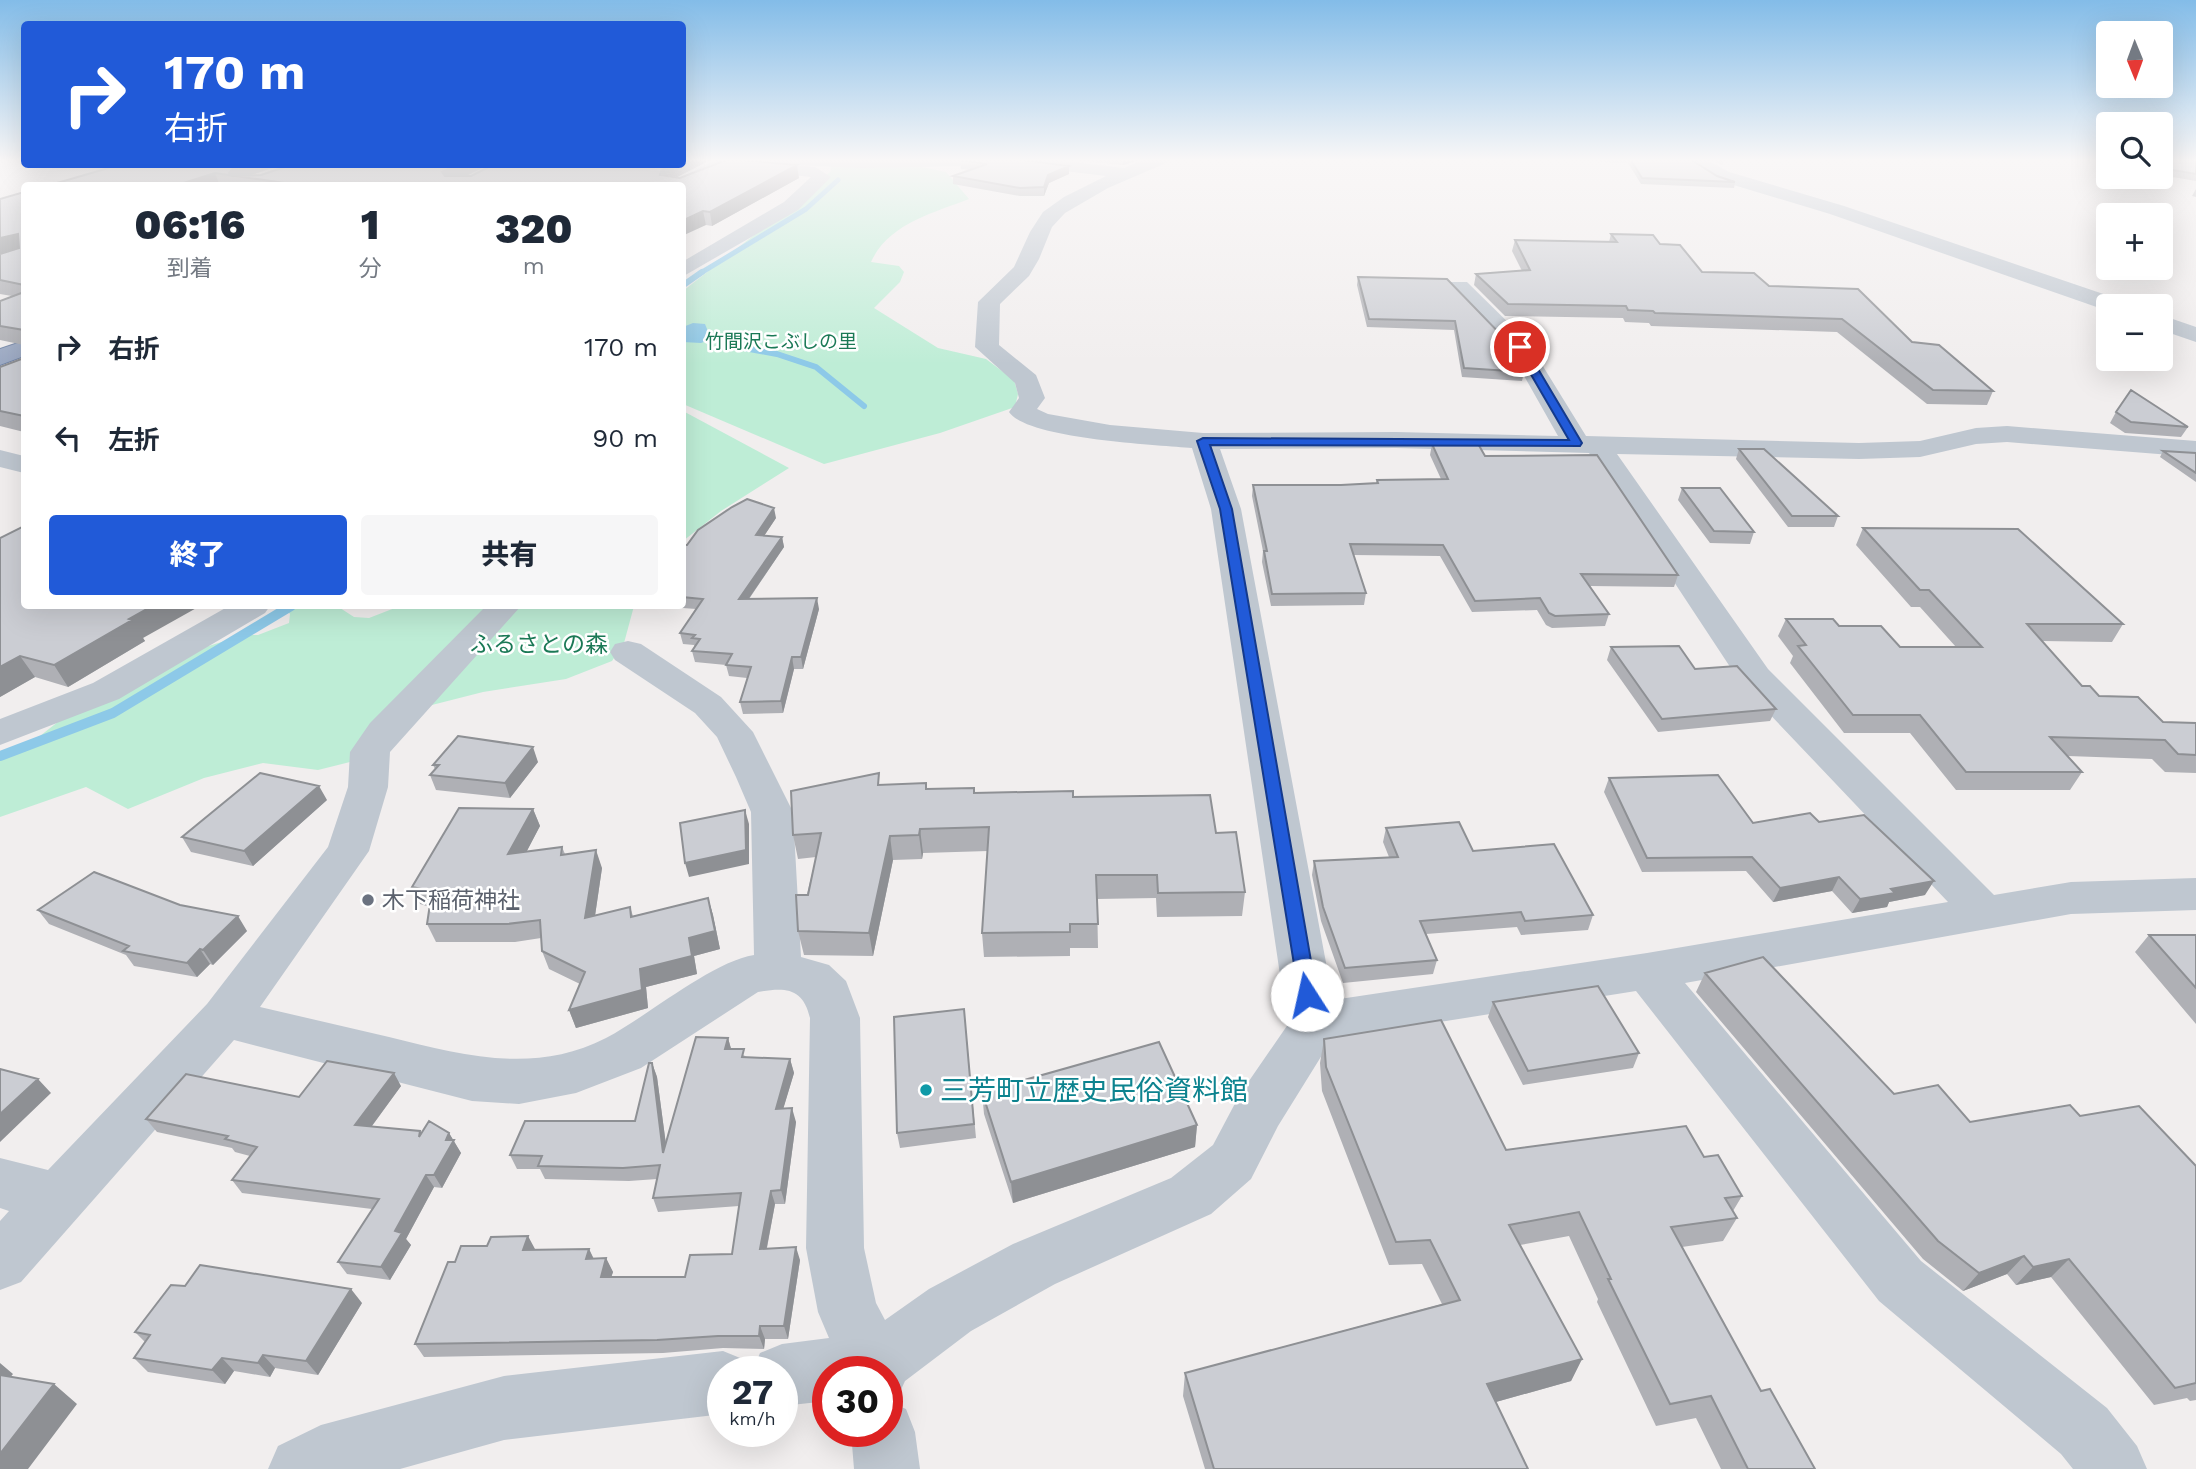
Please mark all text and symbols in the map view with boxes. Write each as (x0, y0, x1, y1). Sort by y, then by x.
north arrow (2096, 21, 2174, 98)
map controls (2096, 21, 2173, 371)
text: 170 m (164, 43, 305, 101)
icon: right (49, 49, 140, 140)
text: 右折 (164, 109, 228, 147)
button: search (2096, 112, 2173, 189)
text: 06:16 (134, 200, 245, 249)
text: 1 (361, 200, 379, 249)
button: + (2096, 203, 2173, 280)
text: 320 (495, 204, 573, 253)
text: m (523, 253, 545, 280)
text: 到着 (167, 255, 213, 282)
text: 分 (359, 255, 382, 282)
button: − (2096, 294, 2173, 371)
pin (1490, 317, 1550, 377)
icon: right (49, 328, 87, 366)
icon: arrive (1501, 328, 1539, 366)
park label: 竹間沢こぶしの里 (705, 330, 857, 353)
text: 170 m (584, 332, 658, 362)
text: 右折 (108, 334, 160, 364)
icon: left (49, 419, 87, 457)
text: 90 m (592, 423, 658, 453)
text: 左折 (108, 425, 160, 455)
button: 終了 (49, 515, 347, 595)
button: 共有 (361, 515, 658, 595)
park label: ふるさとの森 (470, 631, 608, 658)
place label: 木下稲荷神社 (382, 887, 520, 914)
marker: 木下稲荷神社 (360, 892, 376, 908)
position arrow (1270, 958, 1344, 1032)
place label: 三芳町立歴史民俗資料館 (940, 1074, 1248, 1107)
marker: 三芳町立歴史民俗資料館 (918, 1082, 934, 1098)
speed limit sign: 30 (812, 1356, 903, 1447)
text: 27 (732, 1371, 773, 1413)
text: km/h (729, 1408, 776, 1429)

